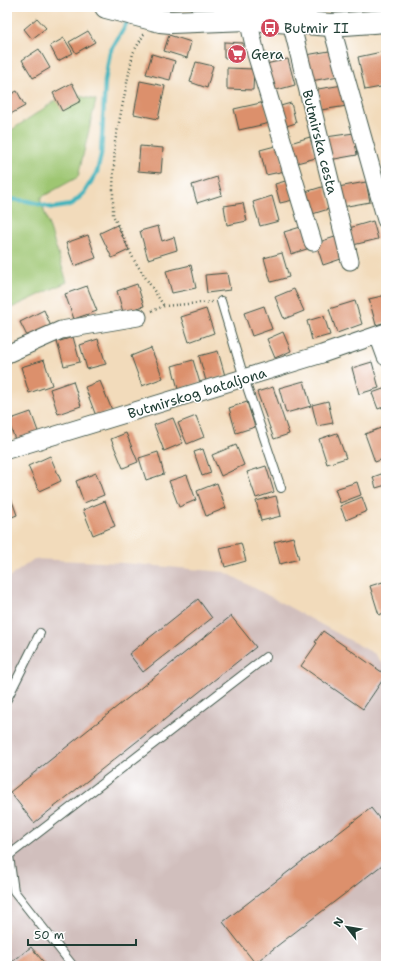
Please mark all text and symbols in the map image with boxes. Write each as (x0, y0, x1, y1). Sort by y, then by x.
bus stop icon: Butmir II (259, 17, 281, 39)
place label: Butmir II (284, 19, 349, 37)
supermarket icon: Gera (226, 43, 248, 65)
place label: Gera (251, 45, 284, 63)
street label: Butmirska cesta (298, 88, 342, 197)
street label: Butmirskog bataljona (125, 363, 269, 423)
north arrow (327, 907, 367, 947)
text: N (330, 914, 348, 930)
scale bar (28, 921, 136, 947)
text: 50 m (34, 927, 64, 943)

